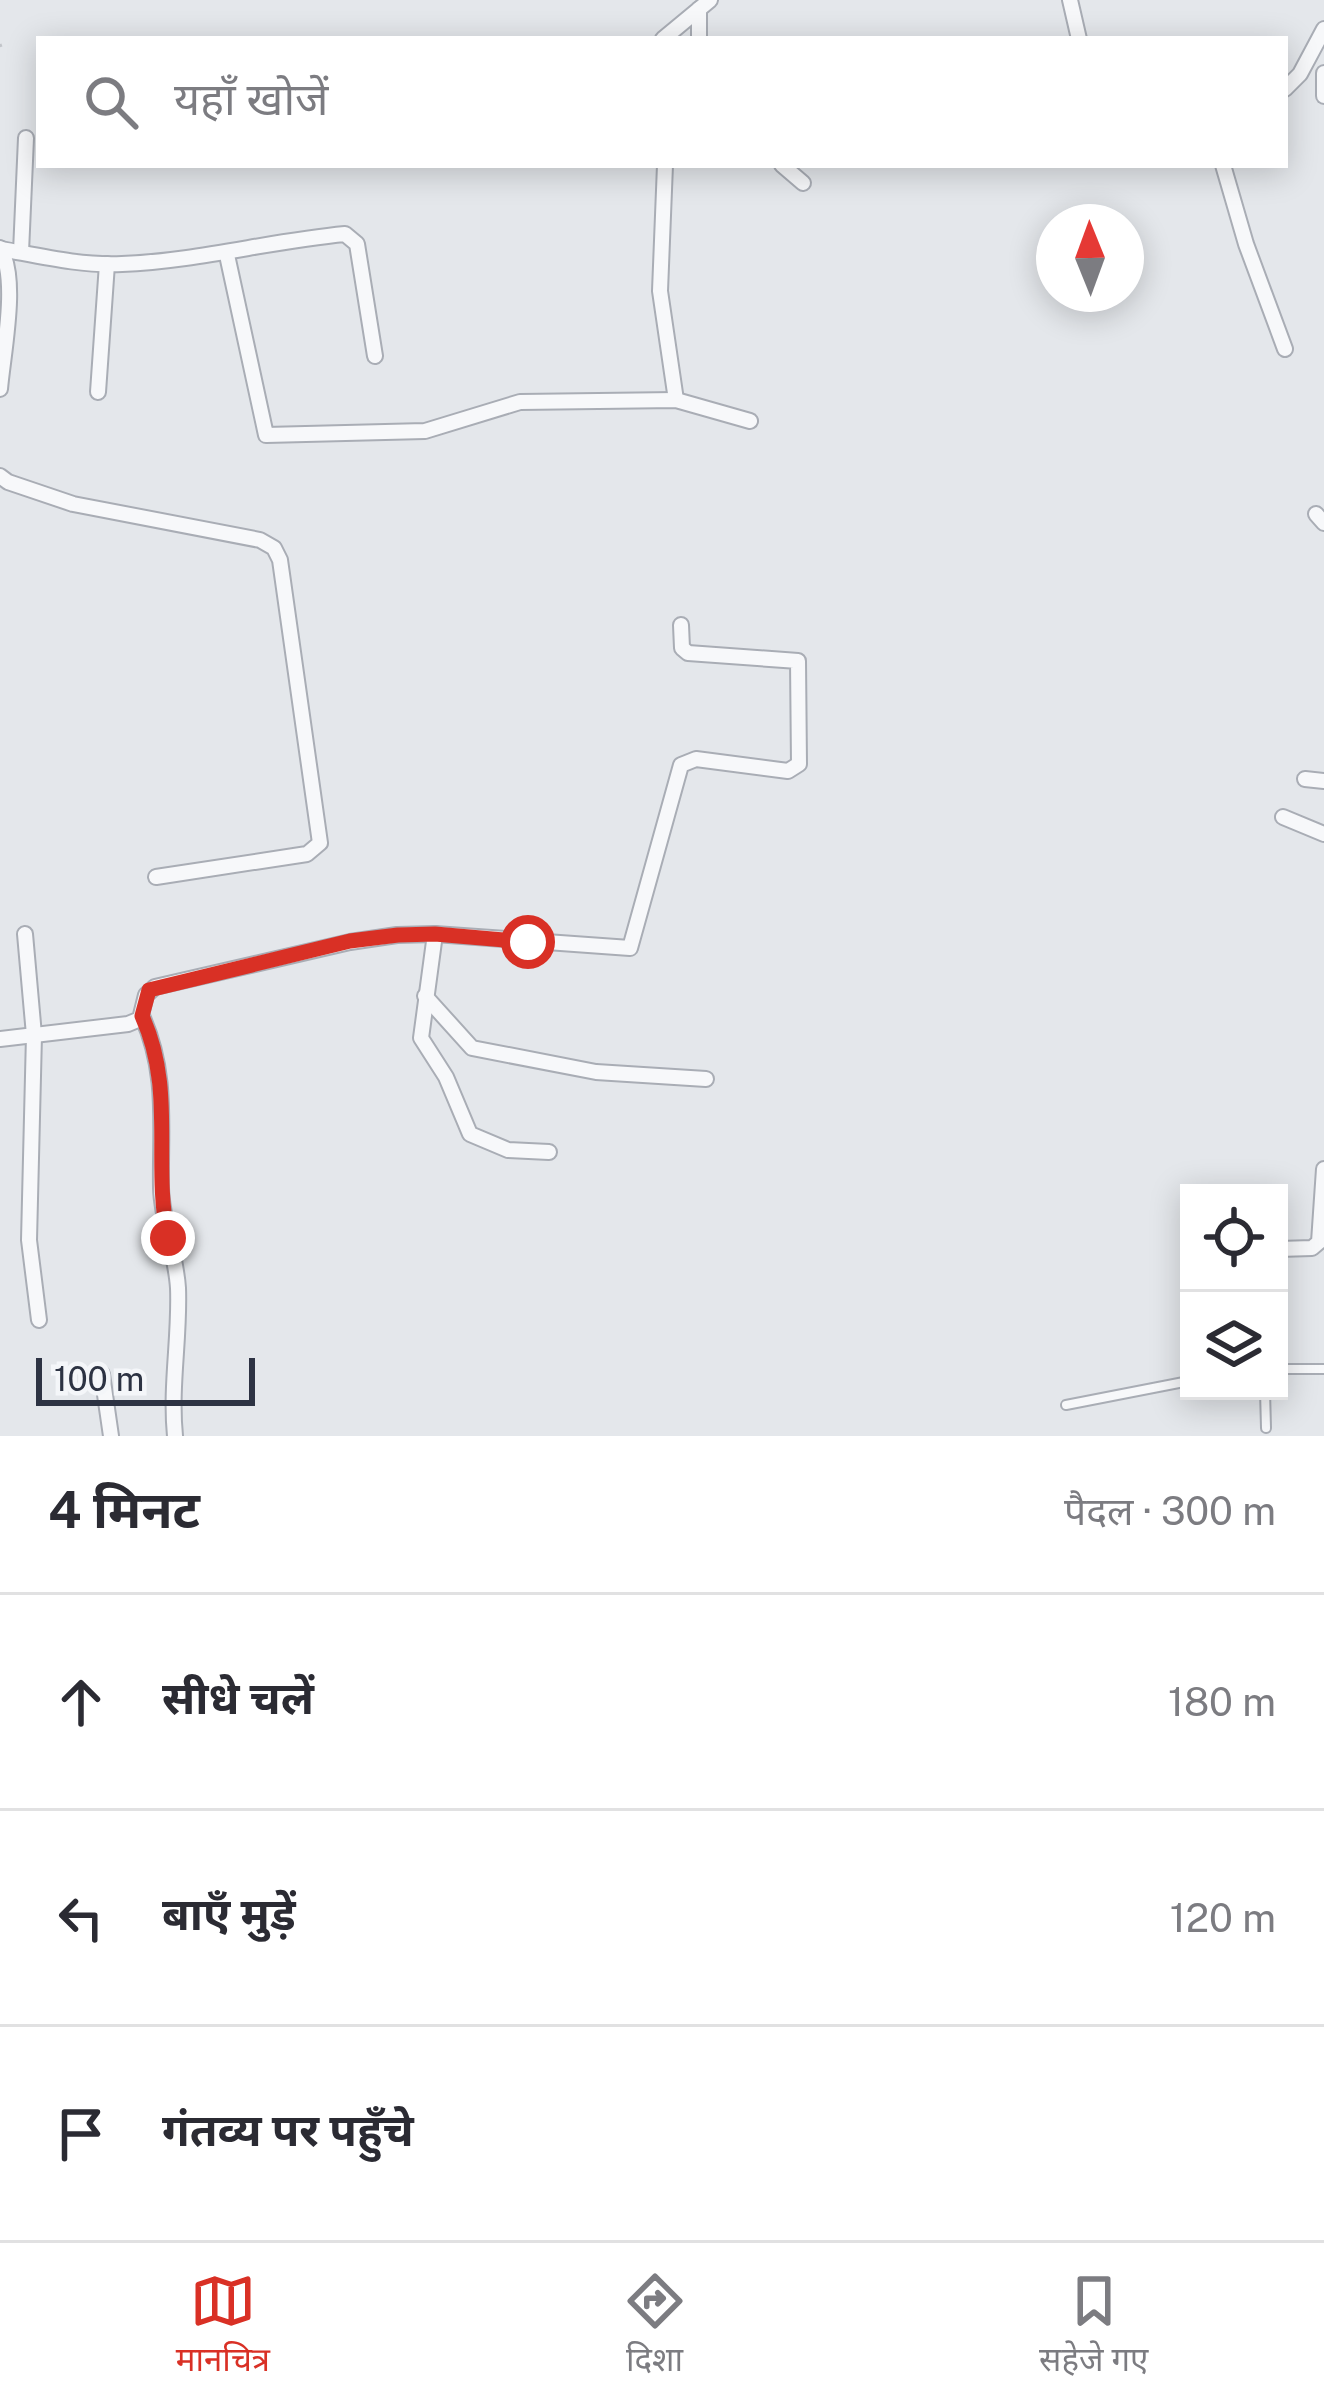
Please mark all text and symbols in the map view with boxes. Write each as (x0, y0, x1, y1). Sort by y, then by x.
search box (36, 36, 1288, 168)
icon: search (78, 69, 144, 135)
text: यहाँ खोजें (174, 72, 328, 125)
north arrow (1036, 204, 1144, 312)
route start (501, 915, 555, 969)
map controls (1180, 1184, 1288, 1400)
button: locate (1180, 1184, 1288, 1292)
route end (141, 1211, 195, 1265)
button: layers (1180, 1292, 1288, 1400)
scale bar (36, 1352, 255, 1405)
text: 100 m (54, 1360, 144, 1398)
text: 4 मिनट (48, 1480, 200, 1539)
text: पैदल · 300 m (1064, 1488, 1276, 1534)
icon: ahead (48, 1669, 114, 1735)
text: सीधे चलें (162, 1671, 314, 1724)
text: 180 m (1168, 1679, 1276, 1725)
icon: left (48, 1885, 114, 1951)
text: बाएँ मुड़ें (162, 1887, 296, 1940)
text: 120 m (1170, 1895, 1276, 1941)
icon: arrive (48, 2101, 114, 2167)
text: गंतव्य पर पहुँचे (162, 2103, 414, 2156)
tab: मानचित्र (176, 2268, 270, 2384)
tab: दिशा (622, 2268, 688, 2384)
tab: सहेजे गए (1039, 2268, 1148, 2384)

